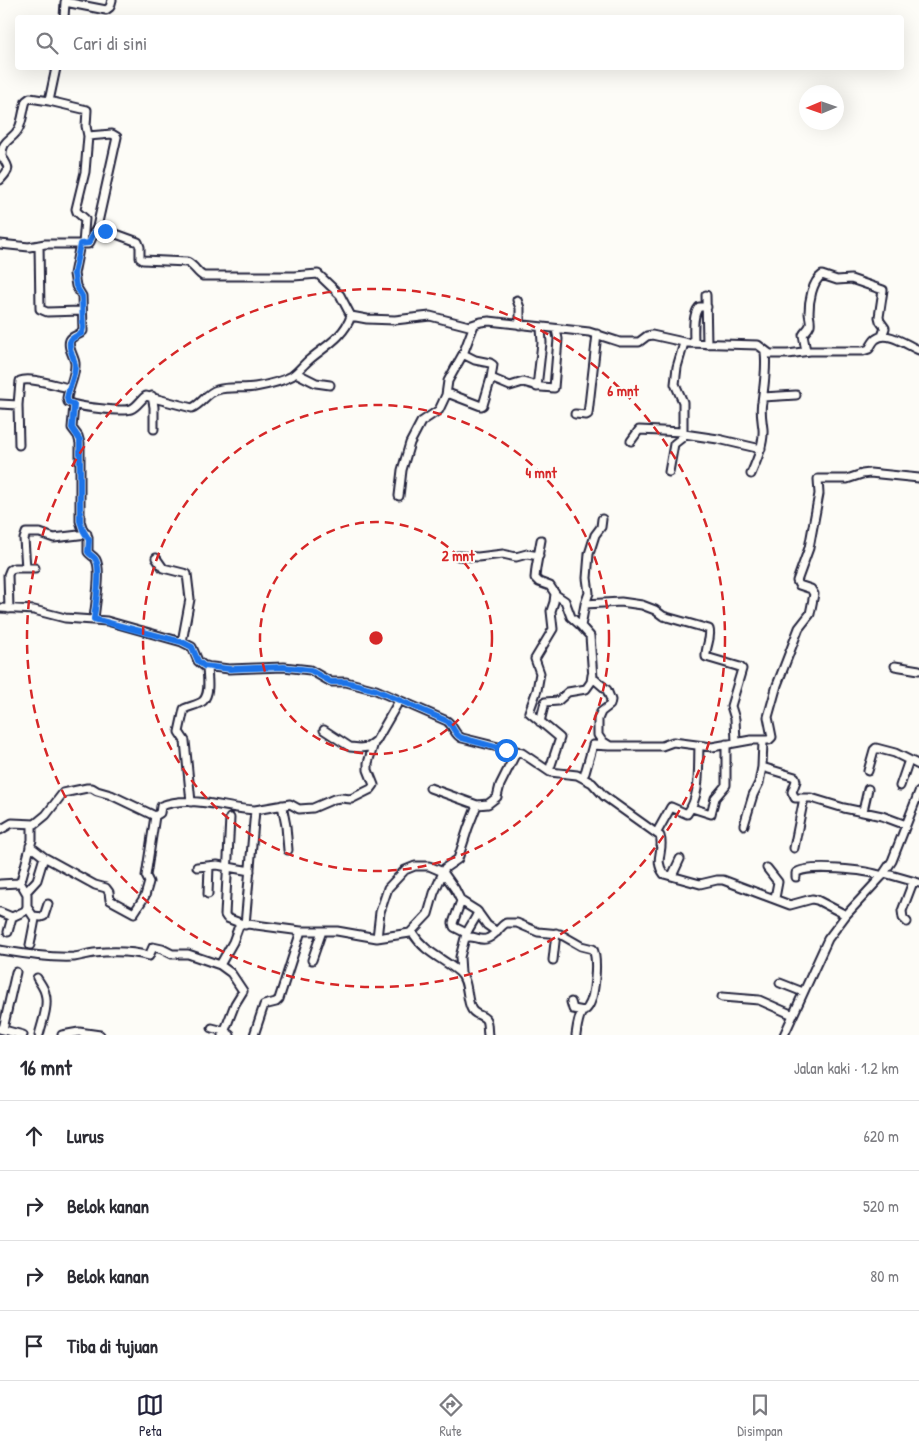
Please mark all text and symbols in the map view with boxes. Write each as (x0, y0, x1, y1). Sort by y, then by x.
search box (15, 15, 904, 70)
icon: search (33, 29, 61, 57)
text: Cari di sini (73, 30, 147, 56)
north arrow (799, 85, 844, 130)
route end (94, 220, 117, 243)
text: 6 mnt (607, 380, 640, 401)
text: 4 mnt (525, 462, 557, 483)
text: 2 mnt (442, 545, 475, 566)
centre of rings (367, 629, 385, 647)
route start (495, 739, 518, 762)
text: 16 mnt (20, 1053, 72, 1082)
text: Jalan kaki · 1.2 km (794, 1057, 899, 1079)
icon: ahead (20, 1122, 48, 1150)
text: Lurus (67, 1123, 104, 1149)
text: 620 m (863, 1125, 899, 1147)
icon: right (20, 1192, 48, 1220)
text: Belok kanan (67, 1193, 149, 1219)
text: 520 m (863, 1195, 899, 1217)
icon: right (20, 1262, 48, 1290)
text: Belok kanan (67, 1263, 149, 1289)
text: 80 m (870, 1265, 899, 1287)
icon: arrive (20, 1332, 48, 1360)
text: Tiba di tujuan (67, 1333, 158, 1359)
tab: Peta (136, 1391, 164, 1440)
tab: Rute (437, 1391, 465, 1440)
tab: Disimpan (737, 1391, 783, 1440)

